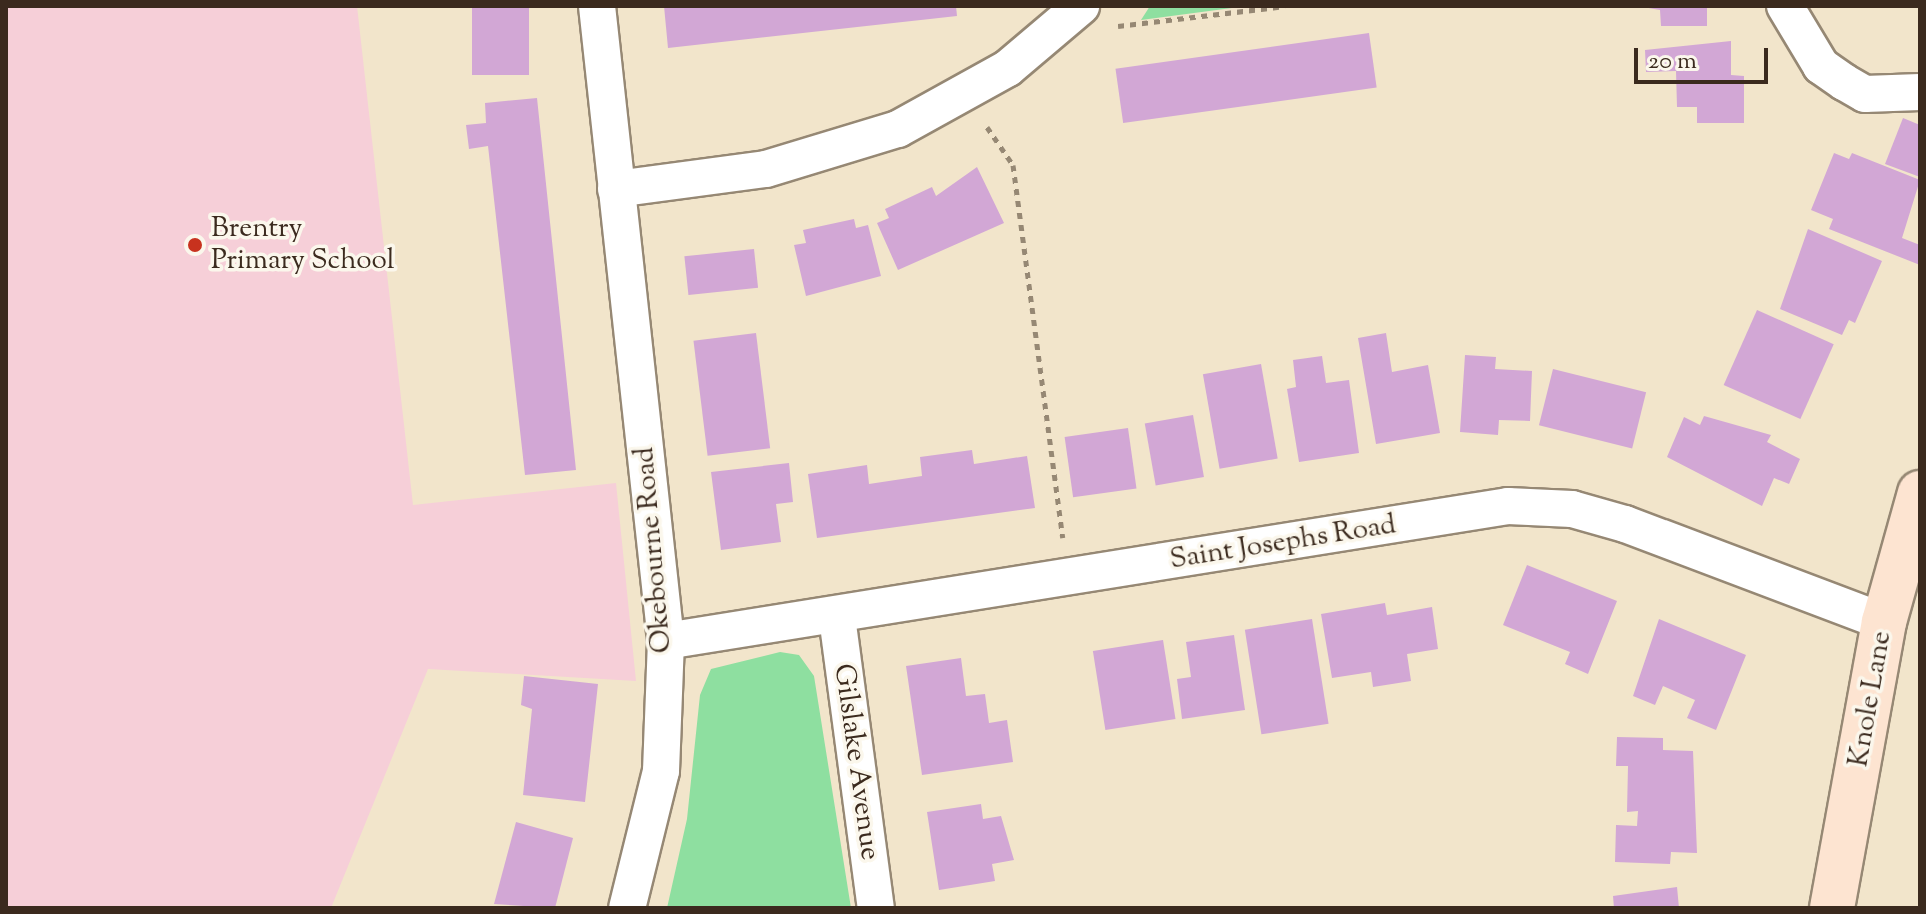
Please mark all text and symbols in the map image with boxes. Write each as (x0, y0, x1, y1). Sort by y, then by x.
scale bar (1638, 32, 1772, 82)
text: 20 m (1648, 45, 1697, 79)
place label: Brentry Primary School (211, 212, 395, 278)
marker: Brentry Primary School (186, 236, 204, 254)
street label: Okebourne Road (628, 445, 680, 655)
street label: Saint Josephs Road (1168, 509, 1398, 577)
street label: Knole Lane (1843, 628, 1899, 770)
street label: Gilslake Avenue (826, 662, 886, 862)

